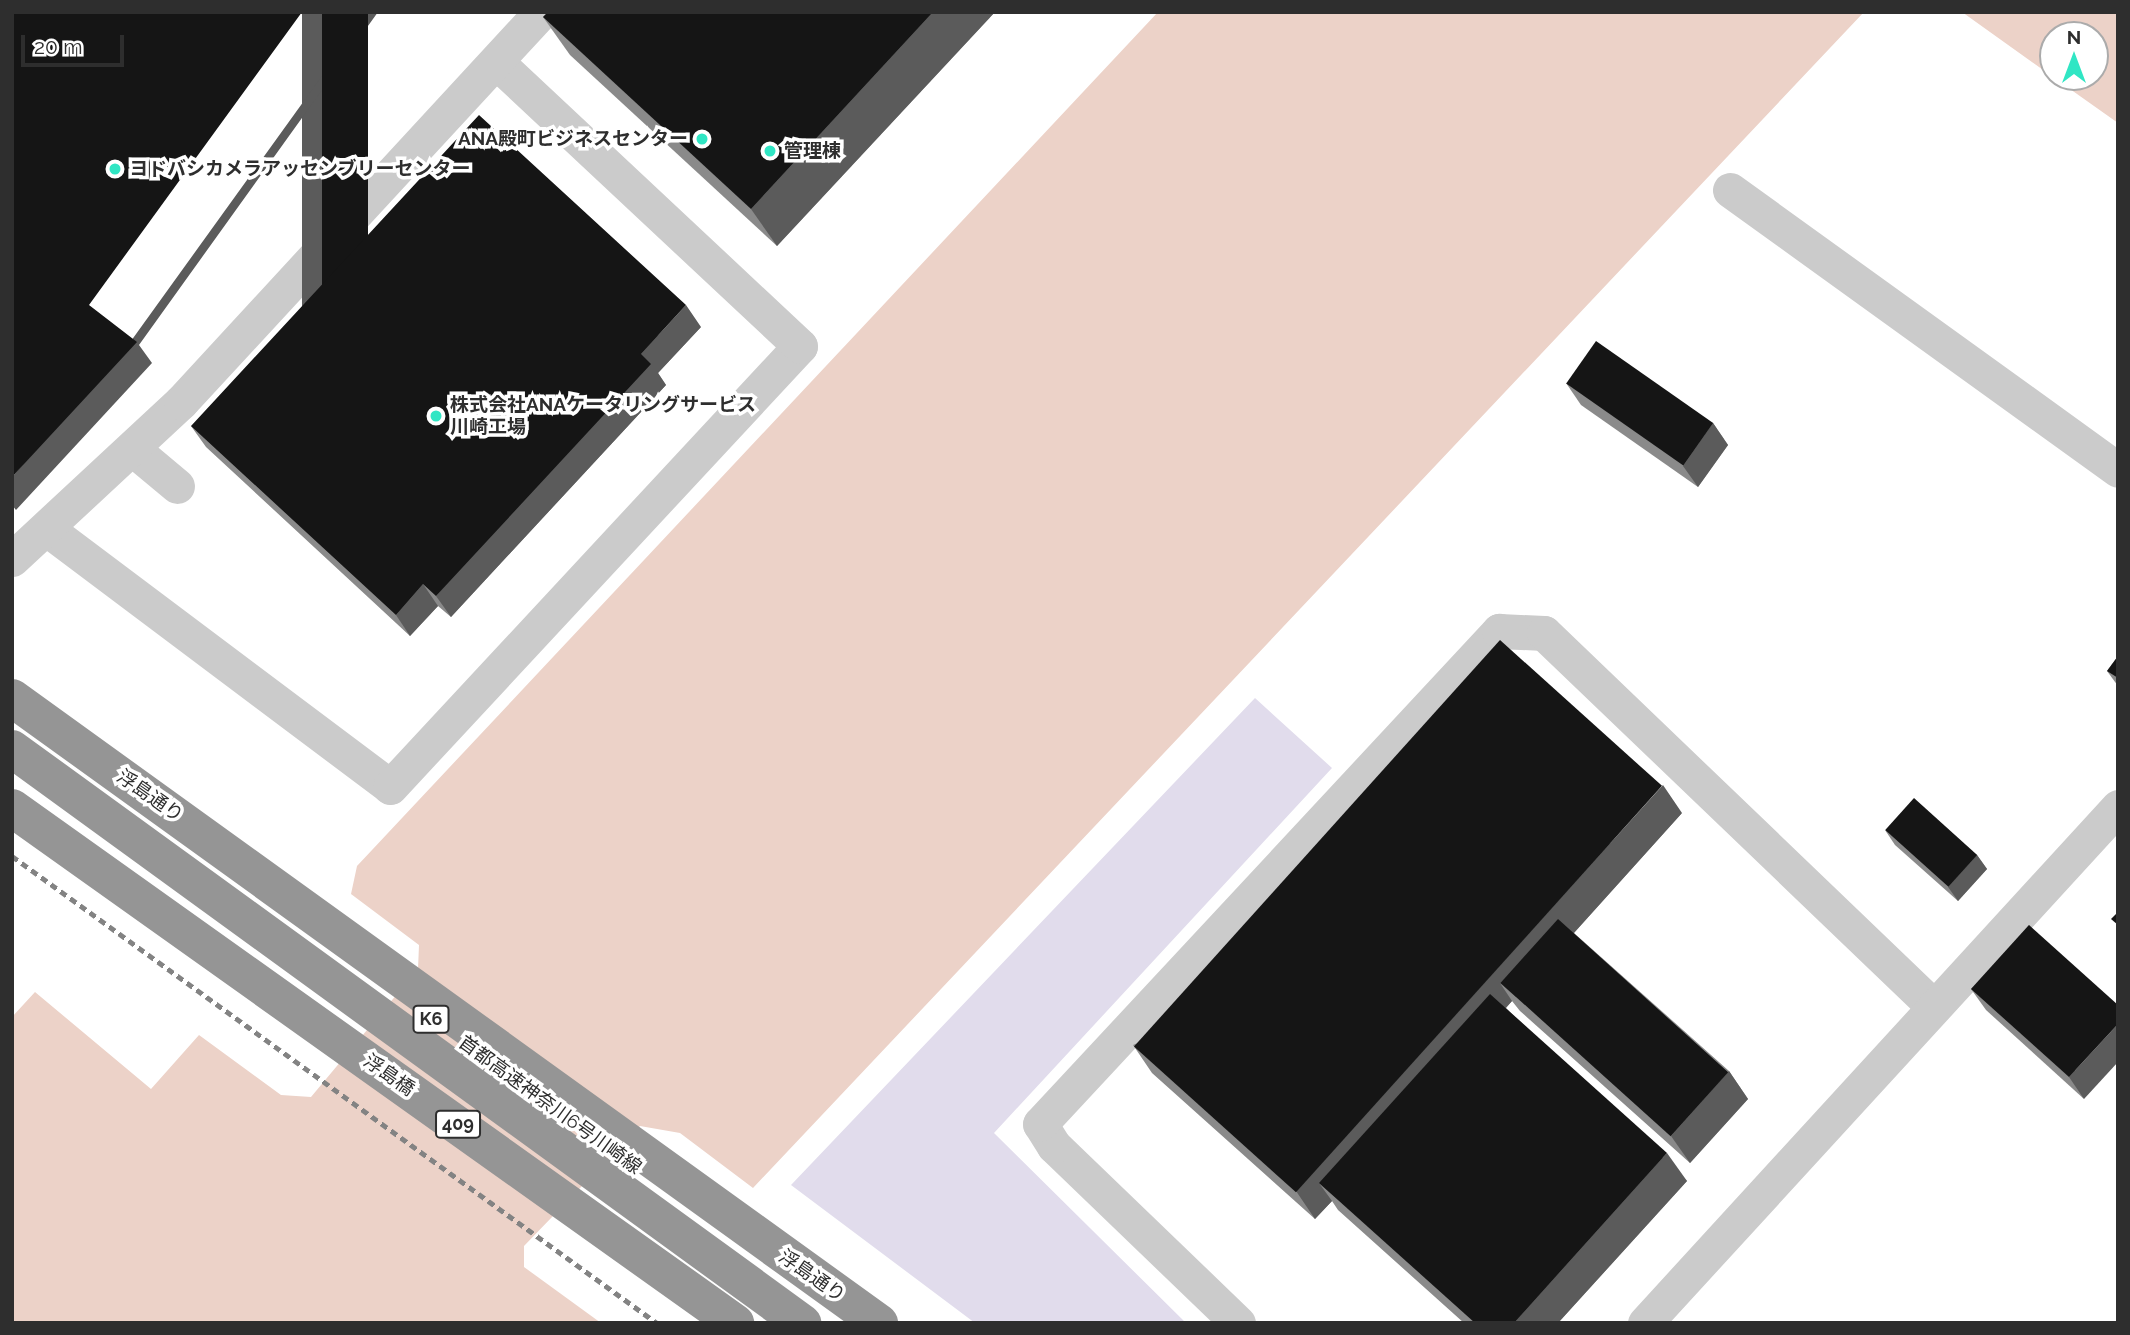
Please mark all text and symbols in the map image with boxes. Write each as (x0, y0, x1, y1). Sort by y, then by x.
scale bar (24, 21, 128, 65)
north arrow (2039, 21, 2109, 91)
text: N (2067, 26, 2081, 48)
text: 20 m (34, 34, 82, 59)
place label: ANA殿町ビジネスセンター (458, 128, 688, 150)
marker: ANA殿町ビジネスセンター (694, 131, 710, 147)
place label: 管理棟 (784, 140, 841, 162)
marker: 管理棟 (762, 143, 778, 159)
place label: ヨドバシカメラアッセンブリーセンター (129, 158, 471, 180)
marker: ヨドバシカメラアッセンブリーセンター (107, 161, 123, 177)
place label: 株式会社ANAケータリングサービス 川崎工場 (450, 394, 756, 438)
marker: 株式会社ANAケータリングサービス 川崎工場 (428, 408, 444, 424)
street label: 浮島通り (112, 765, 188, 827)
road number: K6 (412, 1004, 450, 1034)
street label: 首都高速神奈川6号川崎線 (454, 1031, 646, 1179)
street label: 浮島橋 (359, 1049, 419, 1101)
road number: 409 (434, 1110, 482, 1139)
street label: 浮島通り (774, 1245, 850, 1307)

